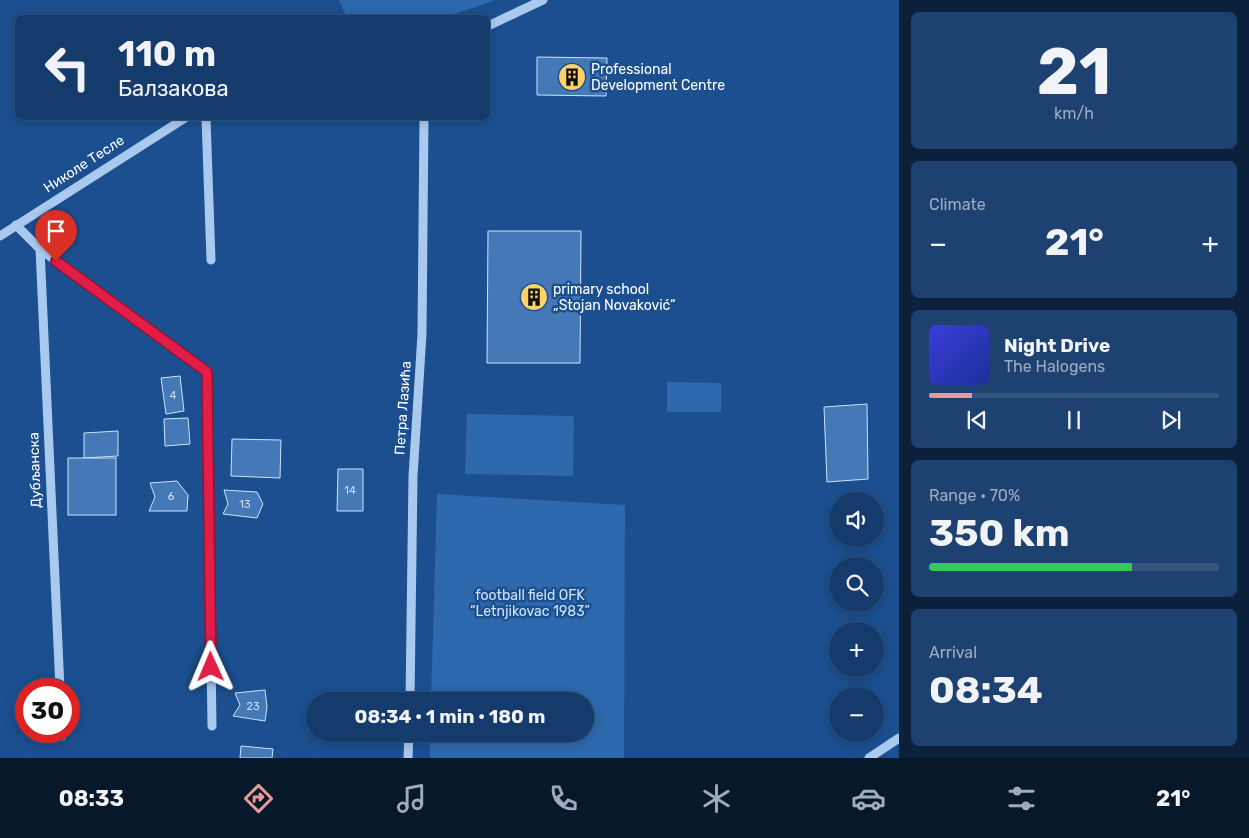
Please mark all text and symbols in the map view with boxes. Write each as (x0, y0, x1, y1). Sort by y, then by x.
text: 110 m (118, 33, 216, 75)
text: 21 (1037, 33, 1111, 110)
icon: left (35, 35, 100, 100)
place label: Professional Development Centre (591, 61, 725, 94)
building icon: Professional Development Centre (557, 62, 587, 92)
text: Балзакова (118, 75, 229, 102)
text: km/h (1054, 104, 1094, 123)
street label: Николе Тесле (41, 132, 128, 196)
text: Climate (929, 195, 986, 214)
pin (35, 210, 77, 261)
icon: arrive (42, 217, 70, 245)
text: 21° (1045, 219, 1104, 265)
text: − (929, 227, 947, 260)
text: + (1202, 227, 1219, 260)
place label: primary school „Stojan Novaković“ (553, 281, 675, 314)
building icon: primary school „Stojan Novaković“ (519, 282, 549, 312)
text: Night Drive (1004, 334, 1110, 357)
text: The Halogens (1004, 357, 1105, 376)
street label: Петра Лазића (391, 360, 415, 456)
house number: 4 (170, 389, 177, 402)
icon: previous (963, 406, 991, 434)
icon: pause (1060, 406, 1088, 434)
icon: next (1157, 406, 1185, 434)
street label: Дубљанска (25, 432, 45, 508)
house number: 14 (344, 484, 356, 497)
text: Range · 70% (929, 486, 1020, 505)
house number: 6 (168, 490, 175, 503)
map controls (829, 492, 884, 742)
button: sound (829, 492, 884, 547)
house number: 13 (239, 498, 251, 511)
text: 350 km (929, 510, 1070, 556)
button: search (829, 557, 884, 612)
park label: football field OFK “Letnjikovac 1983” (470, 587, 590, 620)
button: + (829, 622, 884, 677)
position arrow (184, 640, 236, 692)
text: Arrival (929, 643, 977, 662)
text: 08:34 (929, 667, 1043, 713)
speed limit sign: 30 (15, 678, 80, 743)
button: − (829, 687, 884, 742)
house number: 23 (246, 700, 260, 713)
text: 08:34 · 1 min · 180 m (355, 705, 545, 728)
icon: directions (241, 781, 276, 816)
icon: music (394, 781, 429, 816)
icon: phone (546, 781, 581, 816)
icon: climate (699, 781, 734, 816)
icon: car (851, 781, 886, 816)
icon: filters (1004, 781, 1039, 816)
text: 08:33 (59, 785, 124, 812)
text: 21° (1156, 785, 1190, 812)

